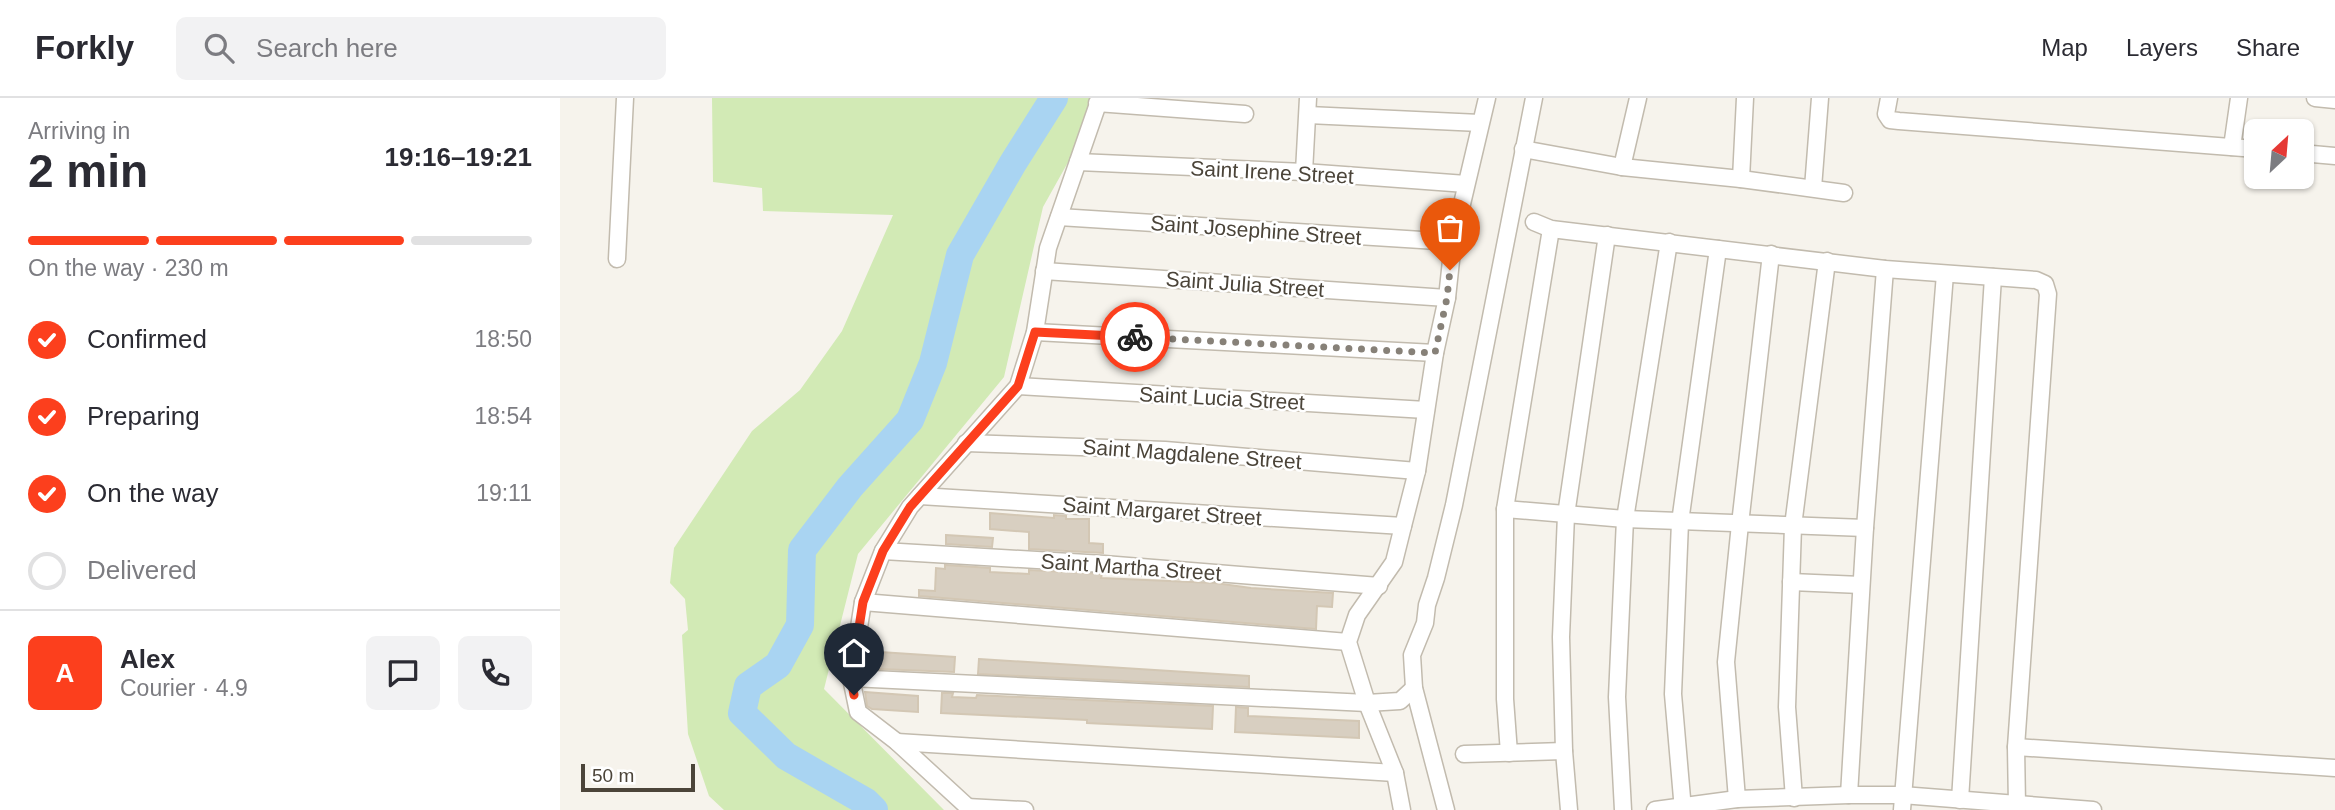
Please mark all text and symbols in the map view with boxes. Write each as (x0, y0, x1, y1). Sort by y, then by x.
search box (176, 17, 666, 80)
text: Forkly (35, 29, 134, 66)
icon: search (200, 29, 238, 67)
text: Search here (256, 33, 398, 63)
text: Map (2041, 34, 2088, 61)
text: Layers (2126, 34, 2198, 61)
text: Share (2236, 34, 2300, 61)
text: Arriving in (28, 118, 130, 144)
north arrow (2244, 119, 2314, 189)
map controls (2244, 119, 2314, 189)
text: 19:16–19:21 (385, 142, 532, 172)
text: 2 min (28, 145, 148, 197)
street label: Saint Irene Street (1190, 156, 1354, 188)
pin (1420, 198, 1480, 270)
icon: bag (1431, 209, 1469, 247)
street label: Saint Josephine Street (1150, 211, 1362, 249)
text: On the way · 230 m (28, 255, 229, 281)
street label: Saint Julia Street (1165, 267, 1325, 301)
courier (1100, 302, 1170, 372)
icon: bike (1116, 318, 1154, 356)
icon: check (28, 321, 66, 359)
text: Confirmed (87, 324, 207, 354)
text: 18:50 (474, 326, 532, 352)
street label: Saint Lucia Street (1139, 382, 1306, 414)
icon: check (28, 398, 66, 436)
text: Preparing (87, 401, 200, 431)
text: 18:54 (474, 403, 532, 429)
street label: Saint Magdalene Street (1082, 435, 1302, 473)
icon: check (28, 475, 66, 513)
text: On the way (87, 478, 219, 508)
text: 19:11 (476, 480, 532, 506)
street label: Saint Margaret Street (1062, 493, 1263, 529)
street label: Saint Martha Street (1040, 549, 1222, 585)
text: Delivered (87, 555, 197, 585)
pin (824, 623, 884, 695)
icon: home (835, 634, 873, 672)
button: chat (366, 636, 440, 710)
button: phone (458, 636, 532, 710)
text: Alex (120, 644, 175, 674)
text: A (56, 658, 74, 688)
text: Courier · 4.9 (120, 675, 248, 701)
scale bar (581, 761, 695, 793)
text: 50 m (592, 765, 634, 786)

